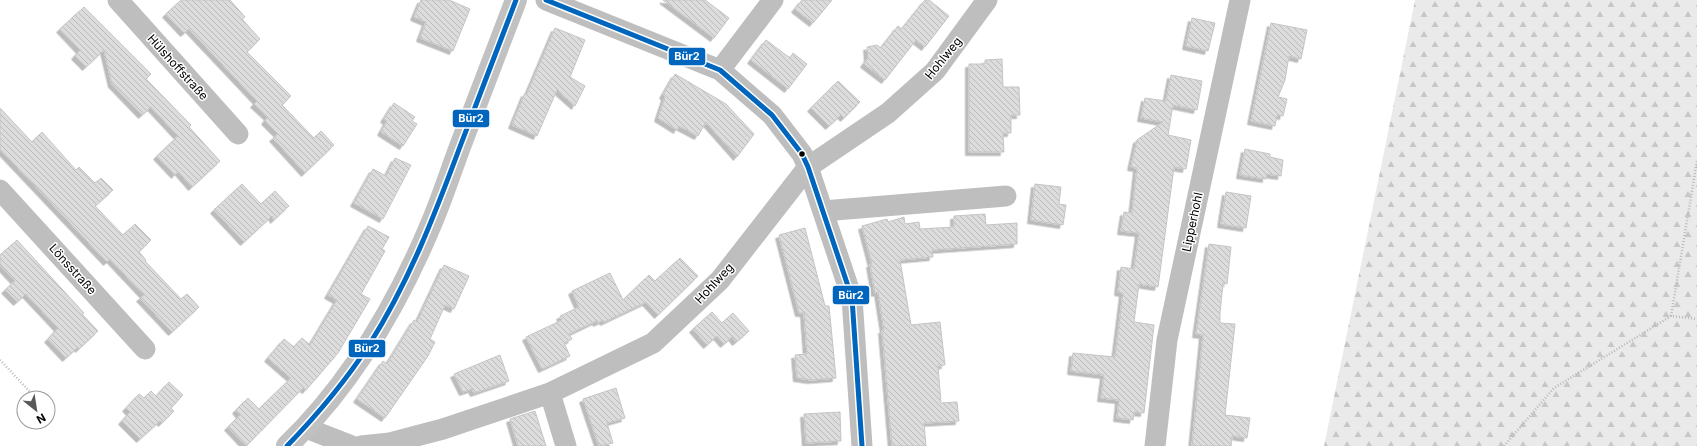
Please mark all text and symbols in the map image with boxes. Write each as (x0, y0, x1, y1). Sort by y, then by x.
street label: Hülshoffstraße (144, 31, 212, 103)
street label: Hohlweg (921, 34, 965, 82)
line badge: Bür2 (668, 47, 706, 66)
text: Bür2 (674, 49, 700, 63)
line badge: Bür2 (452, 109, 490, 128)
text: Bür2 (458, 111, 484, 125)
unlabelled marker (797, 149, 807, 159)
street label: Lipperhohl (1178, 191, 1206, 253)
street label: Lönsstraße (46, 240, 100, 298)
street label: Hohlweg (691, 260, 737, 306)
line badge: Bür2 (832, 285, 870, 305)
text: Bür2 (838, 288, 864, 302)
line badge: Bür2 (348, 339, 386, 358)
text: Bür2 (354, 341, 380, 355)
north arrow (16, 390, 56, 430)
text: N (34, 411, 48, 427)

